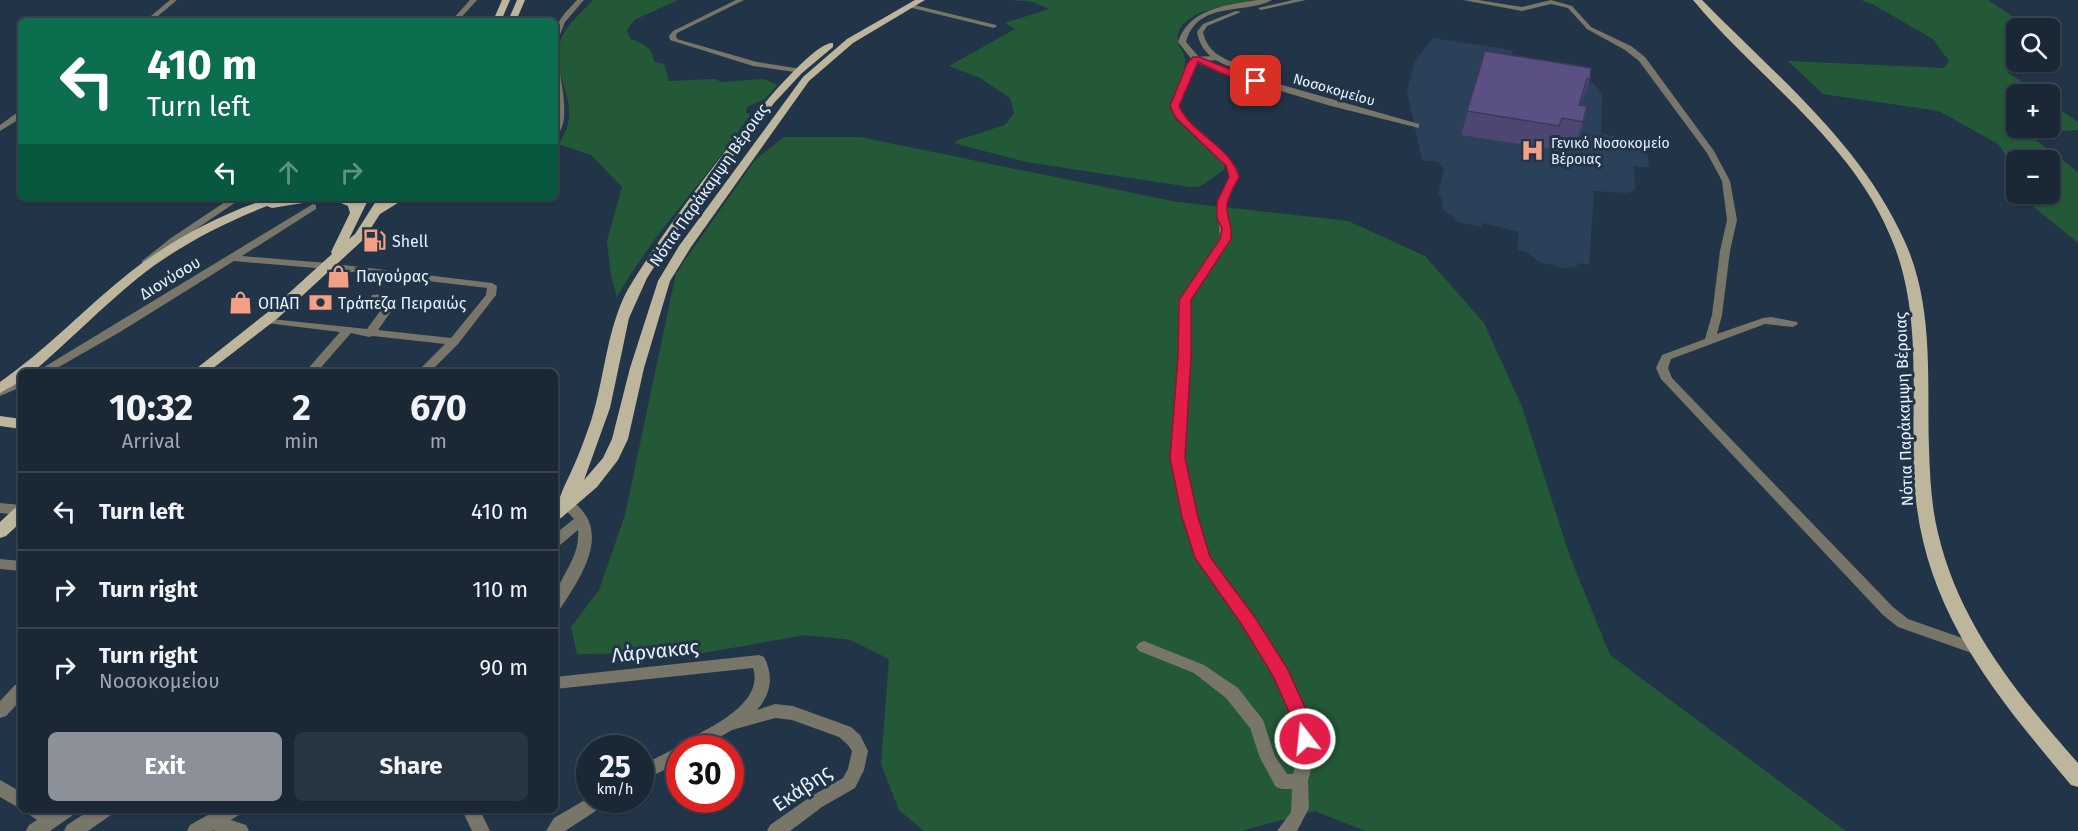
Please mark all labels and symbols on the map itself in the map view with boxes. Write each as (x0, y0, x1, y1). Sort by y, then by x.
pin (1230, 55, 1281, 106)
street label: Νοσοκομείου (1291, 70, 1377, 110)
street label: Νότια Παράκαμψη Βέροιας (645, 99, 773, 270)
place label: Γενικό Νοσοκομείο Βέροιας (1551, 135, 1670, 168)
hospital icon: Γενικό Νοσοκομείο Βέροιας (1520, 138, 1546, 164)
fuel station icon: Shell (361, 228, 387, 254)
place label: Shell (392, 232, 429, 251)
street label: Διονύσου (136, 252, 204, 304)
shop icon: Παγούρας (325, 263, 351, 289)
place label: Παγούρας (356, 267, 429, 286)
shop icon: ΟΠΑΠ (227, 290, 253, 316)
bank icon: Τράπεζα Πειραιώς (307, 290, 333, 316)
place label: ΟΠΑΠ (258, 294, 300, 313)
place label: Τράπεζα Πειραιώς (338, 294, 467, 313)
street label: Νότια Παράκαμψη Βέροιας (1891, 311, 1917, 506)
street label: Λάρνακας (610, 634, 700, 668)
position arrow (1273, 707, 1337, 771)
speed limit sign: 30 (666, 735, 744, 813)
street label: Εκάβης (768, 760, 836, 816)

